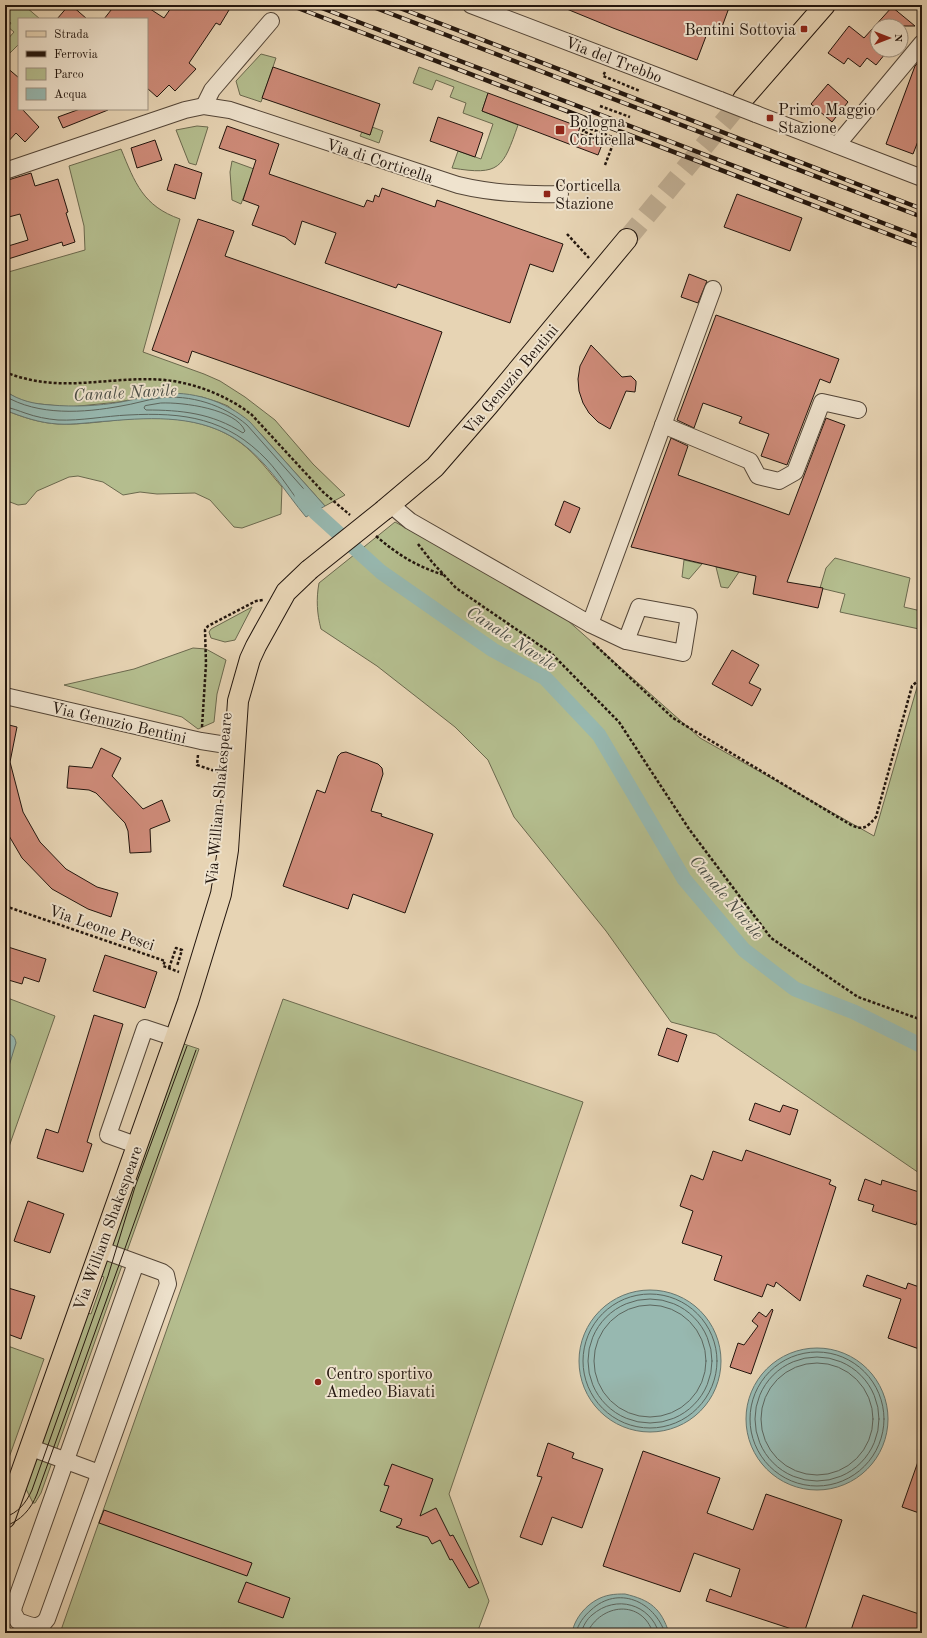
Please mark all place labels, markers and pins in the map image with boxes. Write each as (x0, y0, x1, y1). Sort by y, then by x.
place label: Bentini Sottovia (685, 23, 796, 39)
marker: Bentini Sottovia (799, 24, 809, 34)
place label: Primo Maggio Stazione (778, 103, 876, 137)
marker: Primo Maggio Stazione (765, 113, 775, 123)
place label: Bologna Corticella (569, 115, 635, 149)
marker: Bologna Corticella (554, 124, 566, 136)
place label: Corticella Stazione (555, 179, 621, 213)
marker: Corticella Stazione (542, 189, 552, 199)
place label: Centro sportivo Amedeo Biavati (326, 1367, 435, 1401)
marker: Centro sportivo Amedeo Biavati (313, 1377, 323, 1387)

